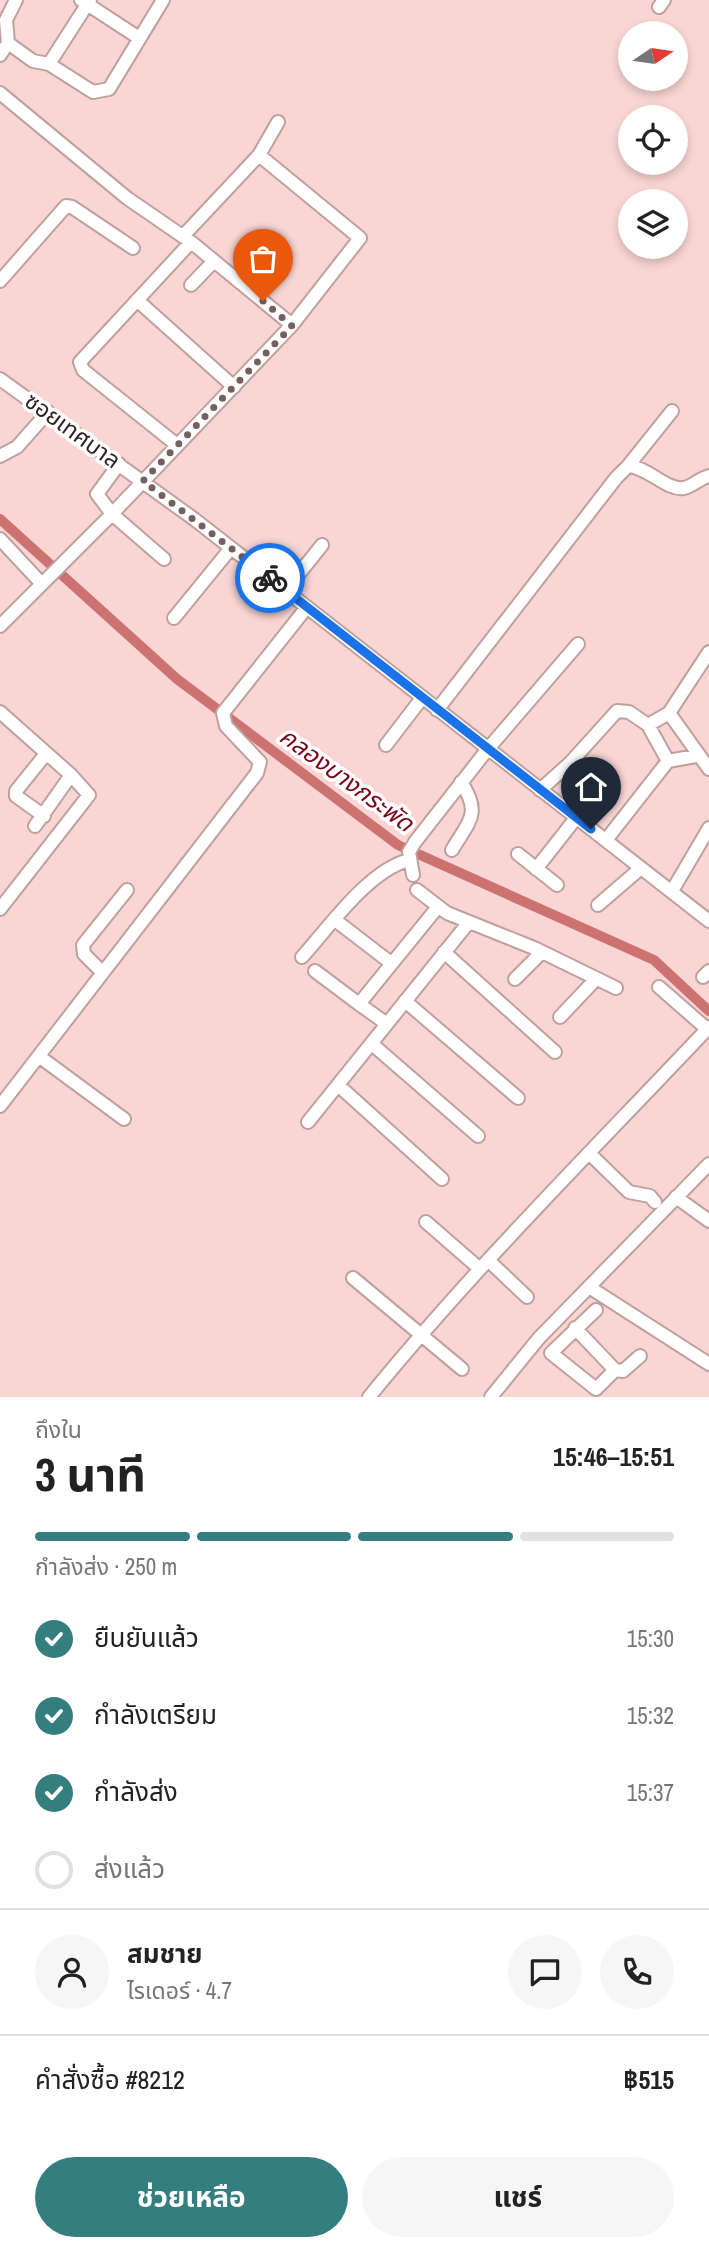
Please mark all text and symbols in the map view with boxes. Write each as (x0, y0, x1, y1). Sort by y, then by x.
north arrow (618, 21, 688, 91)
map controls (618, 21, 688, 259)
button: locate (618, 105, 688, 175)
button: layers (618, 189, 688, 259)
pin (233, 229, 293, 301)
icon: bag (244, 240, 282, 278)
street label: ซอยเทศบาล (19, 385, 127, 475)
courier (235, 543, 305, 613)
icon: bike (251, 559, 289, 597)
water label: คลองบางกระพัด (274, 720, 421, 839)
pin (561, 757, 621, 829)
icon: home (572, 768, 610, 806)
text: ถึงใน (35, 1414, 82, 1445)
text: 15:46–15:51 (553, 1439, 674, 1474)
text: 3 นาที (35, 1443, 146, 1505)
text: กำลังส่ง · 250 m (35, 1551, 177, 1582)
icon: check (35, 1620, 73, 1658)
text: ยืนยันแล้ว (94, 1620, 199, 1655)
text: 15:30 (627, 1623, 674, 1654)
icon: check (35, 1697, 73, 1735)
text: กำลังเตรียม (94, 1697, 217, 1732)
text: 15:32 (627, 1700, 674, 1731)
icon: check (35, 1774, 73, 1812)
text: กำลังส่ง (94, 1774, 178, 1809)
text: 15:37 (627, 1777, 674, 1808)
text: ส่งแล้ว (94, 1851, 165, 1886)
button: person (35, 1935, 109, 2009)
button: chat (508, 1935, 582, 2009)
button: phone (600, 1935, 674, 2009)
text: สมชาย (127, 1936, 203, 1971)
text: ไรเดอร์ · 4.7 (127, 1975, 232, 2006)
text: คำสั่งซื้อ #8212 (35, 2062, 185, 2097)
text: ฿515 (623, 2062, 674, 2097)
button: ช่วยเหลือ (35, 2157, 348, 2237)
button: แชร์ (362, 2157, 674, 2237)

